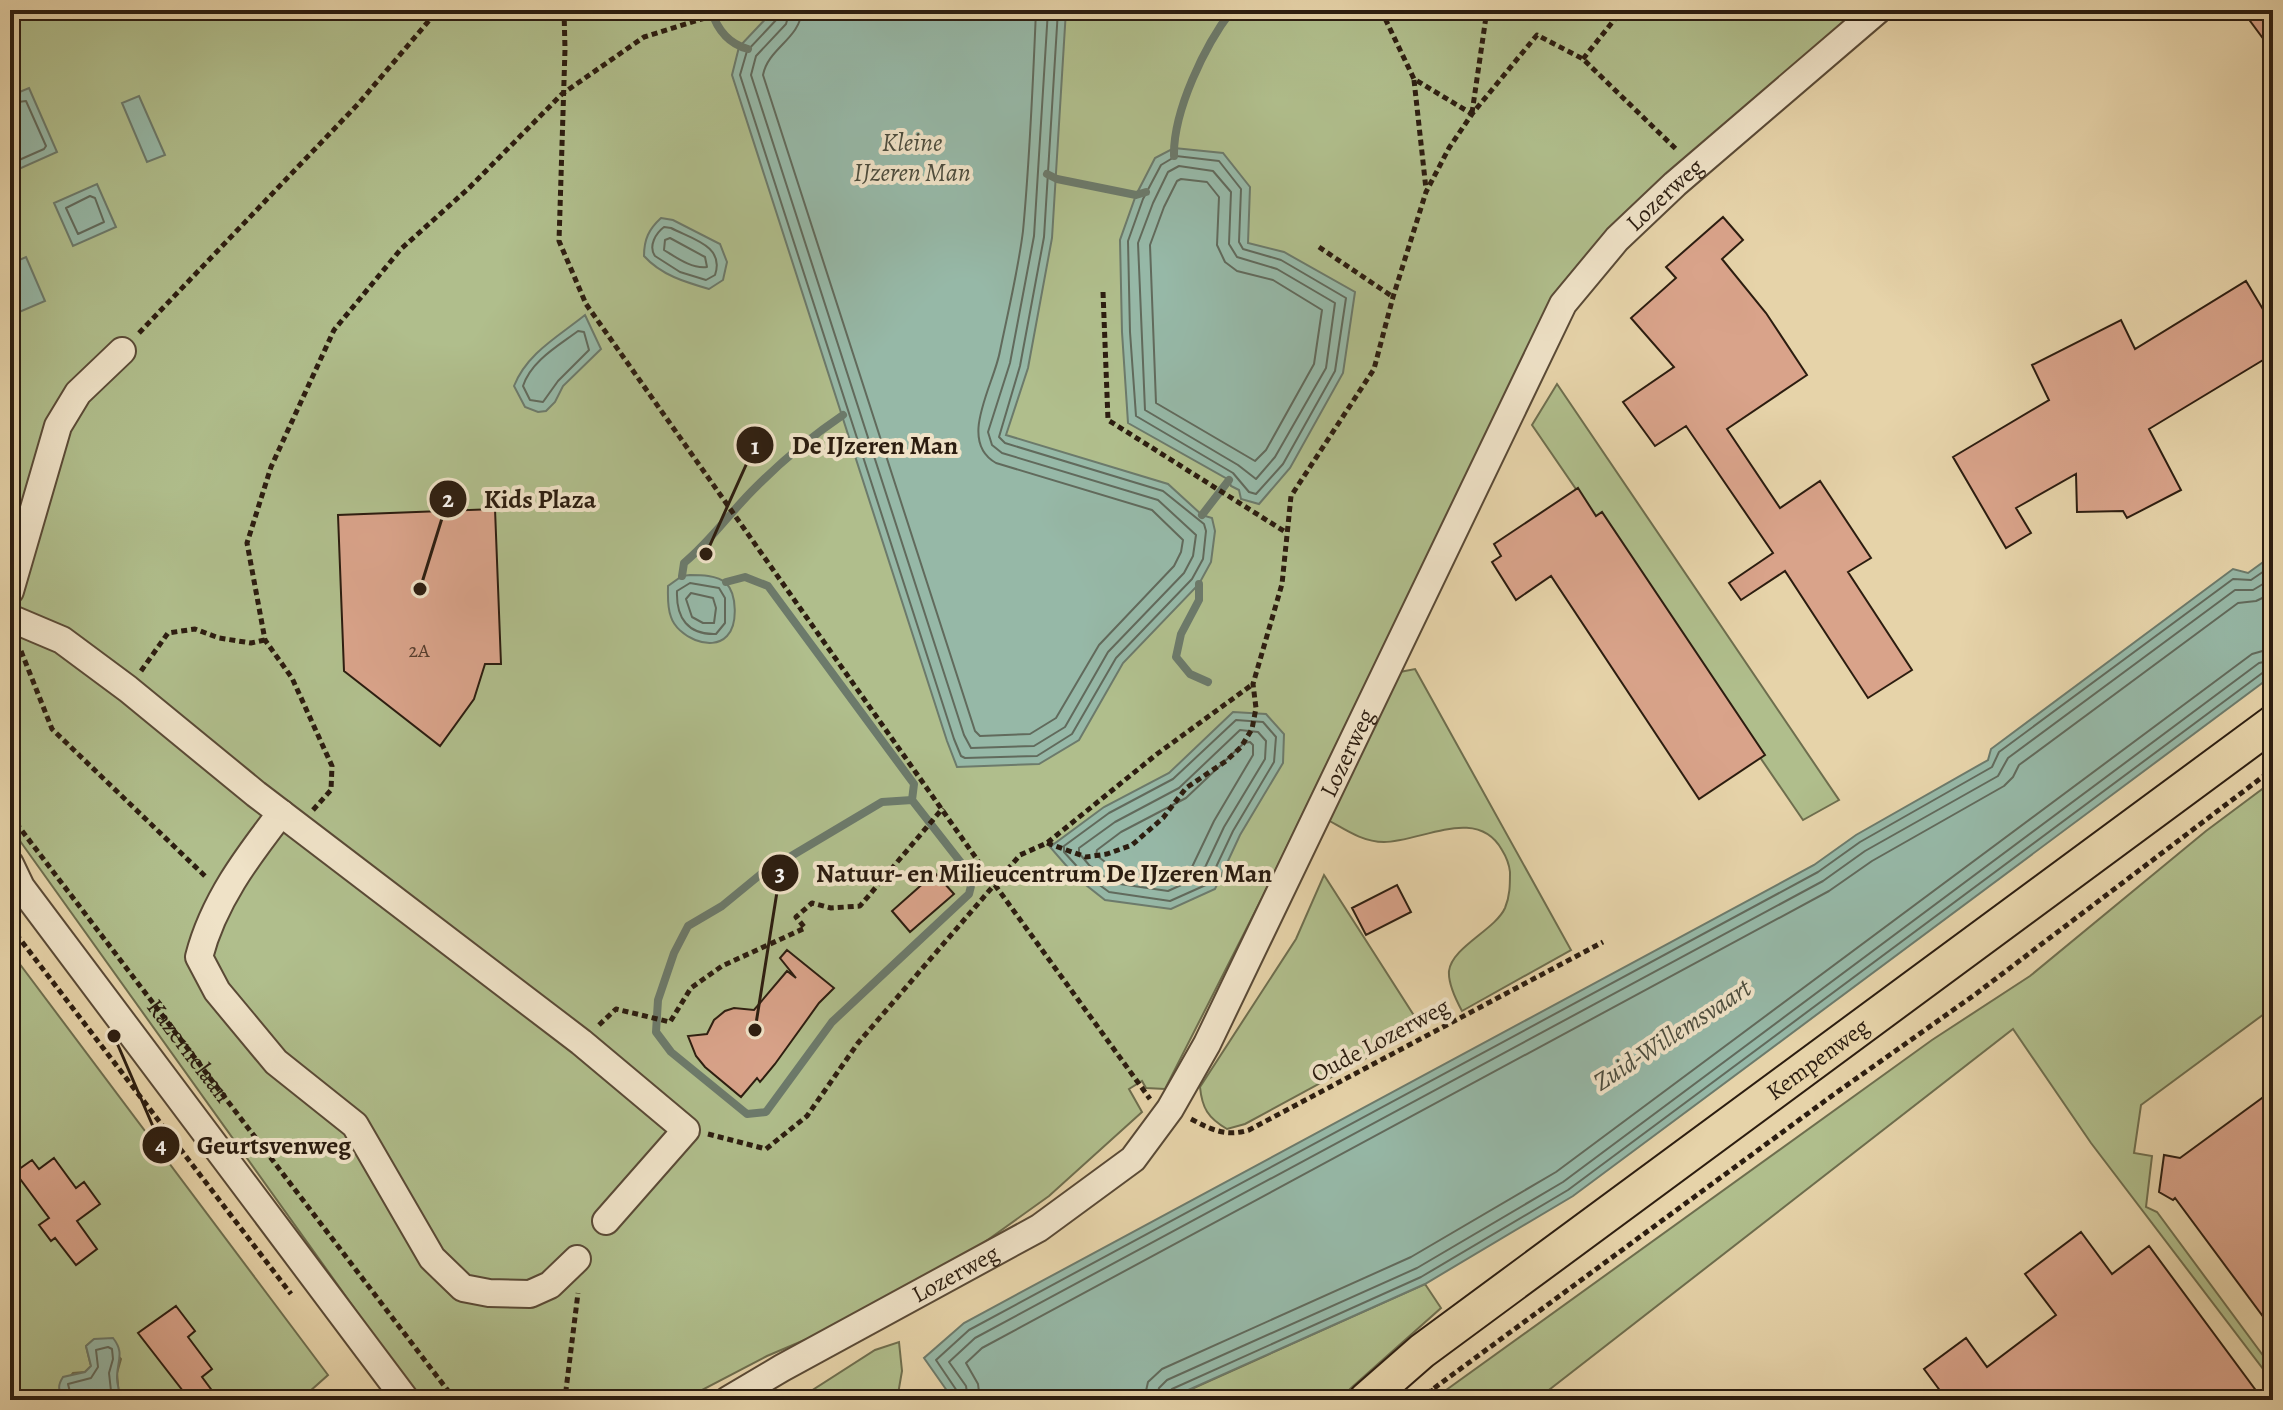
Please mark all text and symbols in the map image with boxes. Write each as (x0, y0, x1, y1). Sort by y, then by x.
water label: Kleine IJzeren Man (853, 125, 971, 190)
street label: Lozerweg (1619, 151, 1710, 238)
callout: De IJzeren Man (735, 420, 974, 470)
text: De IJzeren Man (792, 428, 959, 463)
text: 1 (751, 430, 760, 462)
callout: Kids Plaza (428, 474, 613, 524)
text: Kids Plaza (484, 482, 597, 517)
text: 2 (442, 483, 454, 515)
house number: 2A (408, 637, 430, 664)
street label: Lozerweg (1312, 703, 1382, 803)
callout: Natuur- en Milieucentrum De IJzeren Man (760, 848, 1289, 898)
text: Natuur- en Milieucentrum De IJzeren Man (816, 856, 1273, 891)
text: 3 (775, 857, 785, 889)
water label: Zuid-Willemsvaart (1586, 970, 1759, 1099)
street label: Oude Lozerweg (1305, 990, 1455, 1090)
street label: Kazernelaan (139, 992, 239, 1109)
street label: Kempenweg (1760, 1011, 1875, 1108)
callout: Geurtsvenweg (141, 1120, 367, 1170)
text: Geurtsvenweg (197, 1128, 352, 1163)
text: 4 (155, 1129, 167, 1161)
street label: Lozerweg (906, 1237, 1004, 1310)

